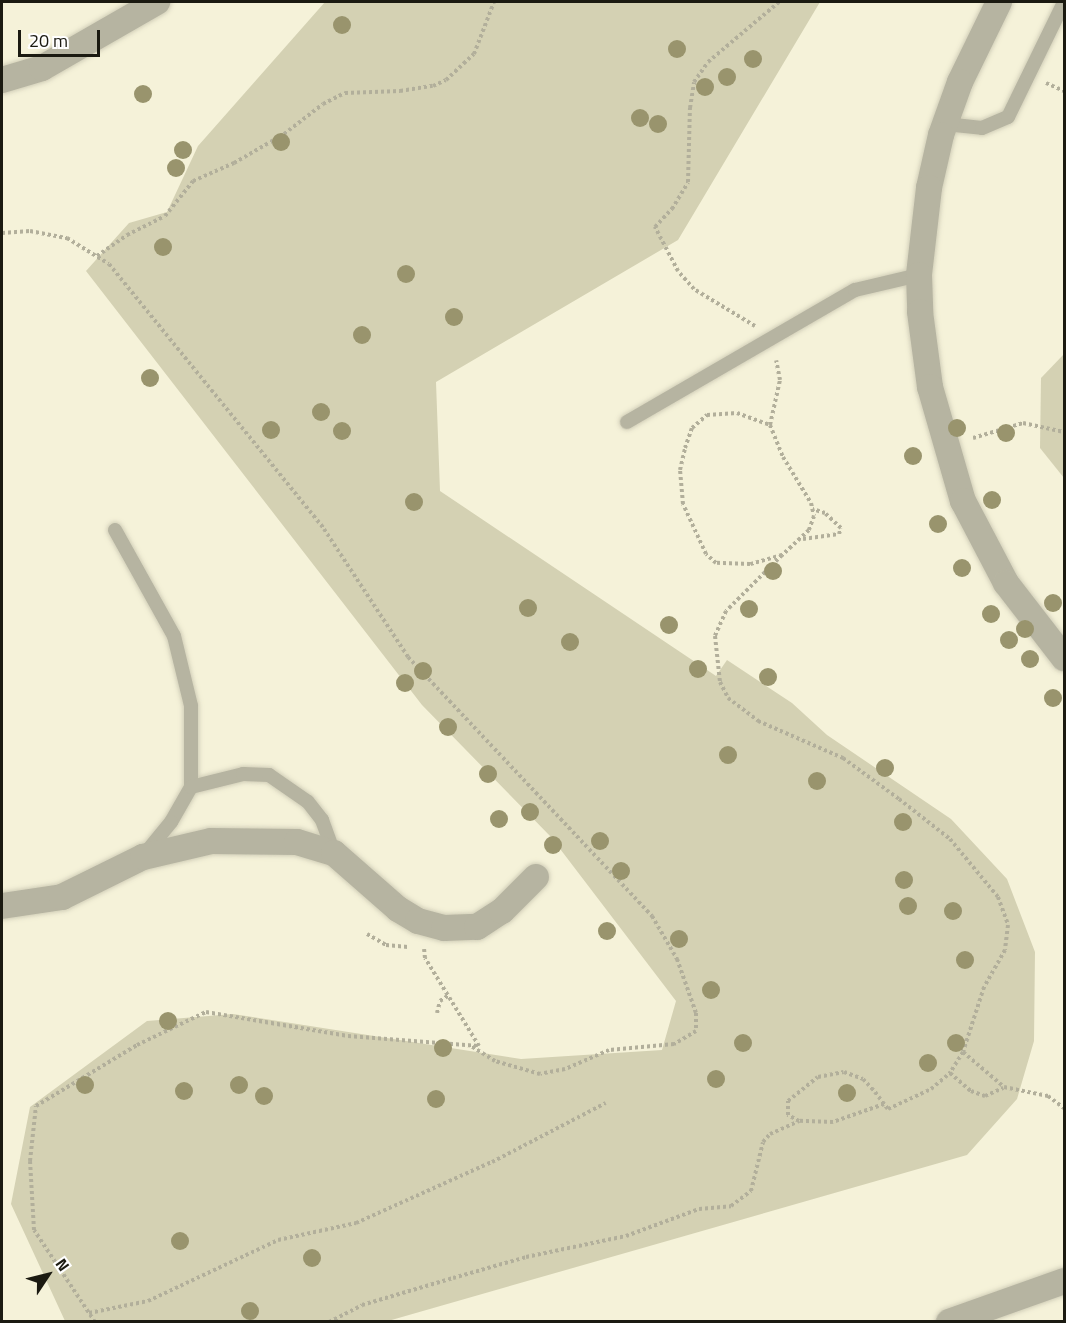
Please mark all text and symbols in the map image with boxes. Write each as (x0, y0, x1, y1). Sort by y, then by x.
scale bar (21, 18, 104, 56)
text: 20 m (29, 27, 68, 54)
north arrow (18, 1245, 78, 1305)
text: N (50, 1253, 76, 1276)

